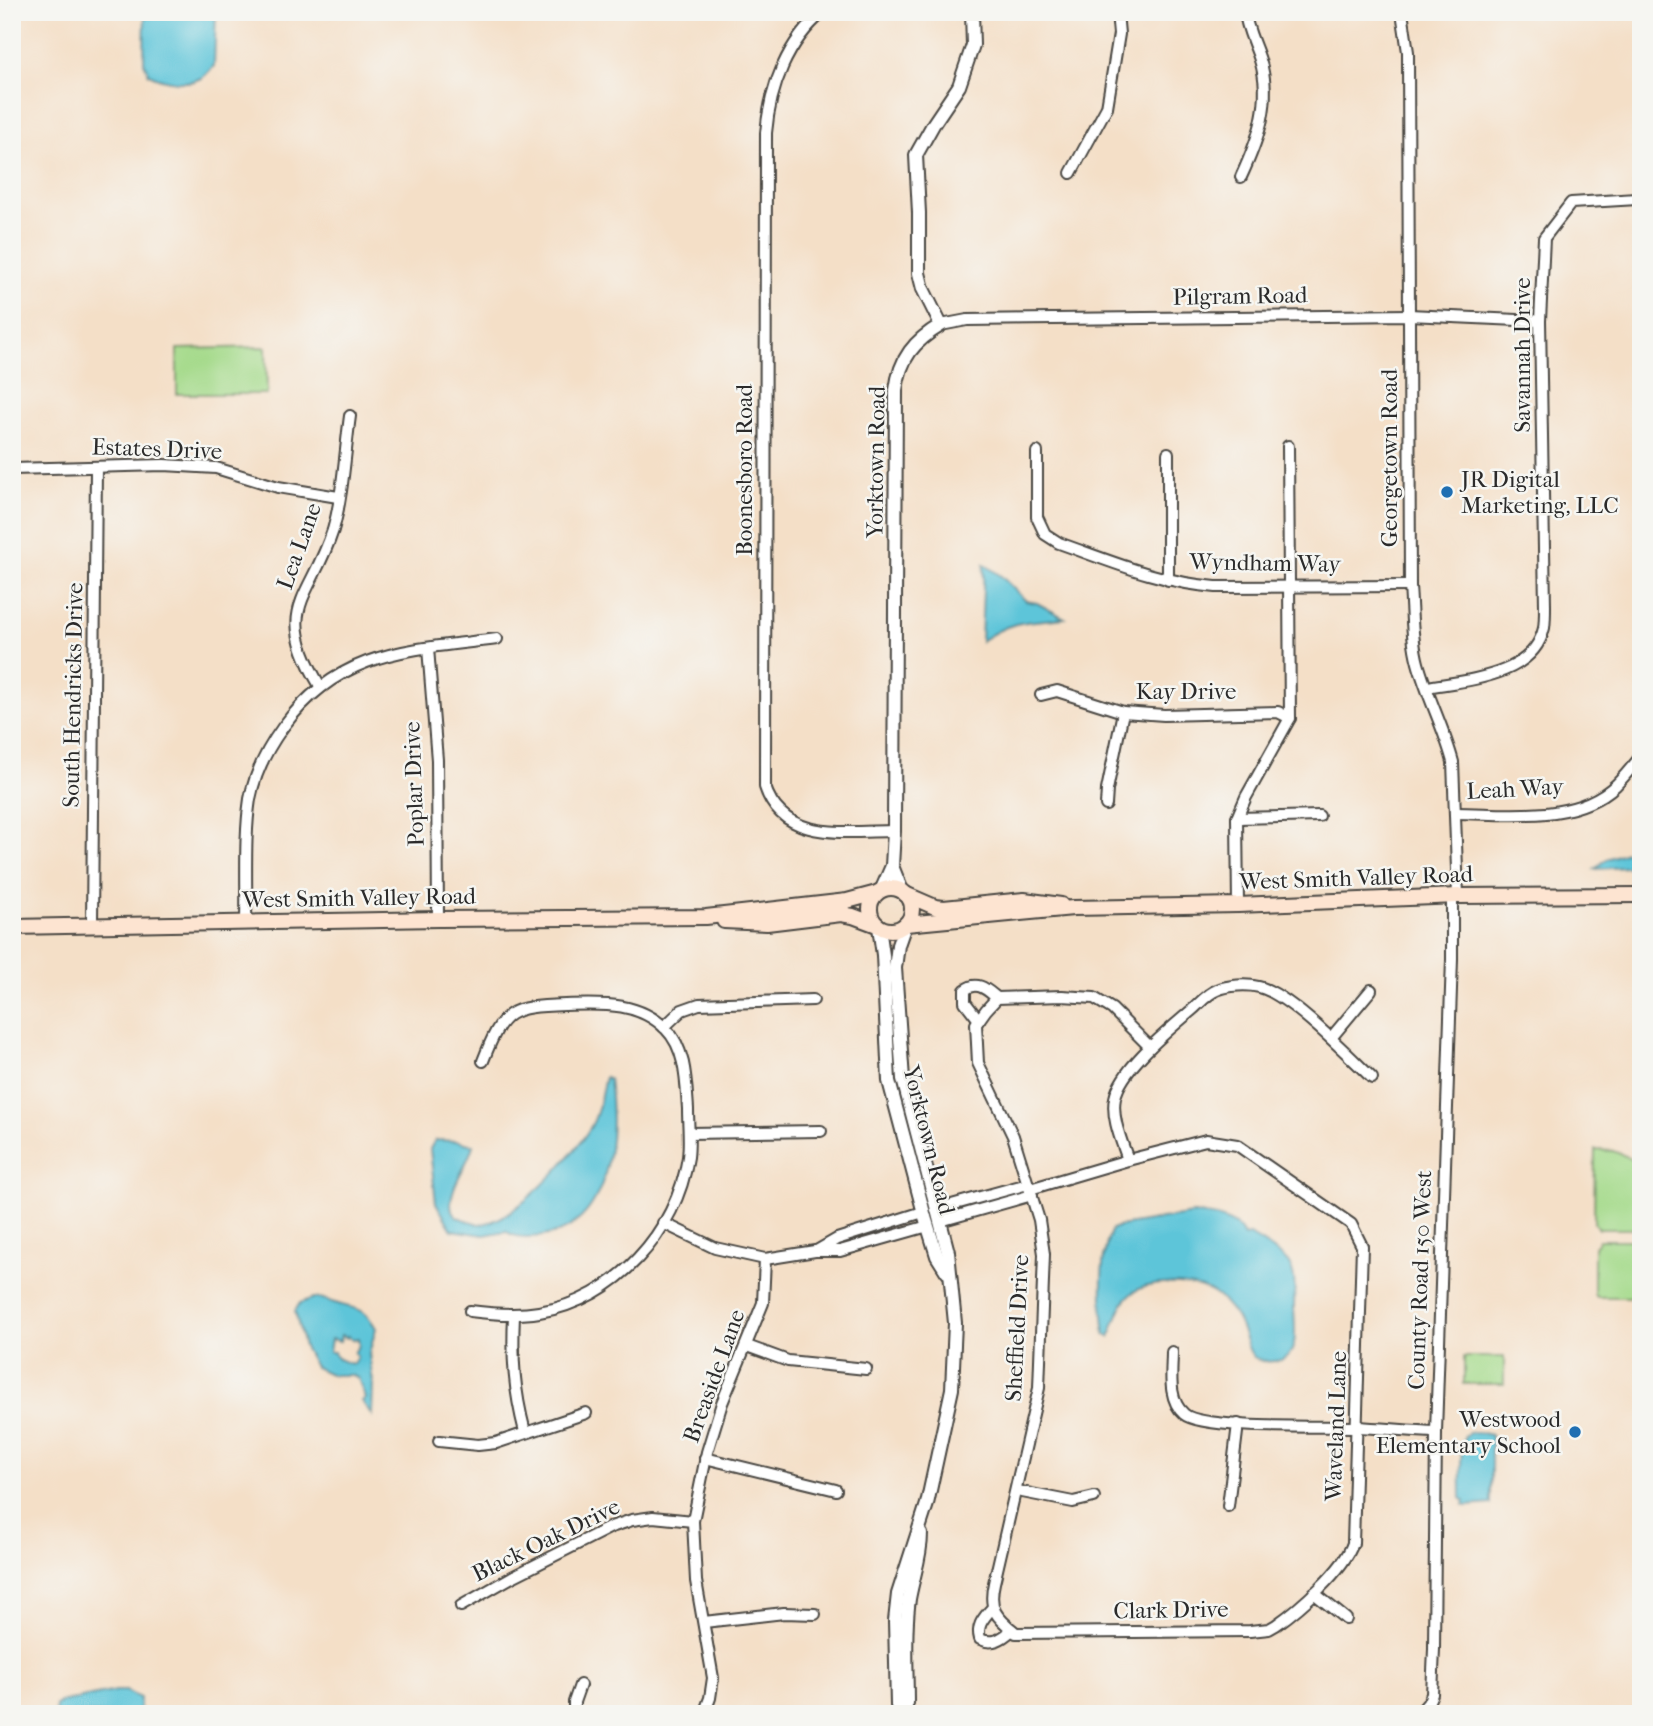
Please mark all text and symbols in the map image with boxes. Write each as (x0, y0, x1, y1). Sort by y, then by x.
street label: Savannah Drive (1509, 277, 1536, 433)
street label: Pilgram Road (1172, 281, 1308, 311)
street label: Georgetown Road (1376, 368, 1403, 547)
street label: Boonesboro Road (731, 383, 758, 556)
street label: Yorktown Road (861, 385, 891, 539)
street label: Estates Drive (91, 433, 223, 465)
place label: JR Digital Marketing, LLC (1459, 466, 1619, 519)
marker: JR Digital Marketing, LLC (1439, 484, 1455, 500)
street label: Lea Lane (271, 499, 327, 593)
street label: Wyndham Way (1188, 548, 1342, 578)
street label: South Hendricks Drive (58, 582, 88, 808)
street label: Kay Drive (1136, 678, 1236, 705)
street label: Poplar Drive (398, 721, 430, 847)
street label: Leah Way (1466, 773, 1565, 805)
street label: West Smith Valley Road (1238, 860, 1474, 896)
street label: West Smith Valley Road (241, 882, 477, 914)
street label: Yorktown Road (897, 1062, 961, 1218)
street label: County Road 150 West (1403, 1170, 1437, 1390)
street label: Sheffield Drive (1000, 1254, 1034, 1402)
street label: Breaside Lane (677, 1306, 751, 1446)
street label: Waveland Lane (1320, 1350, 1352, 1503)
place label: Westwood Elementary School (1376, 1406, 1562, 1459)
marker: Westwood Elementary School (1567, 1424, 1583, 1440)
street label: Black Oak Drive (468, 1493, 624, 1587)
street label: Clark Drive (1113, 1595, 1229, 1625)

